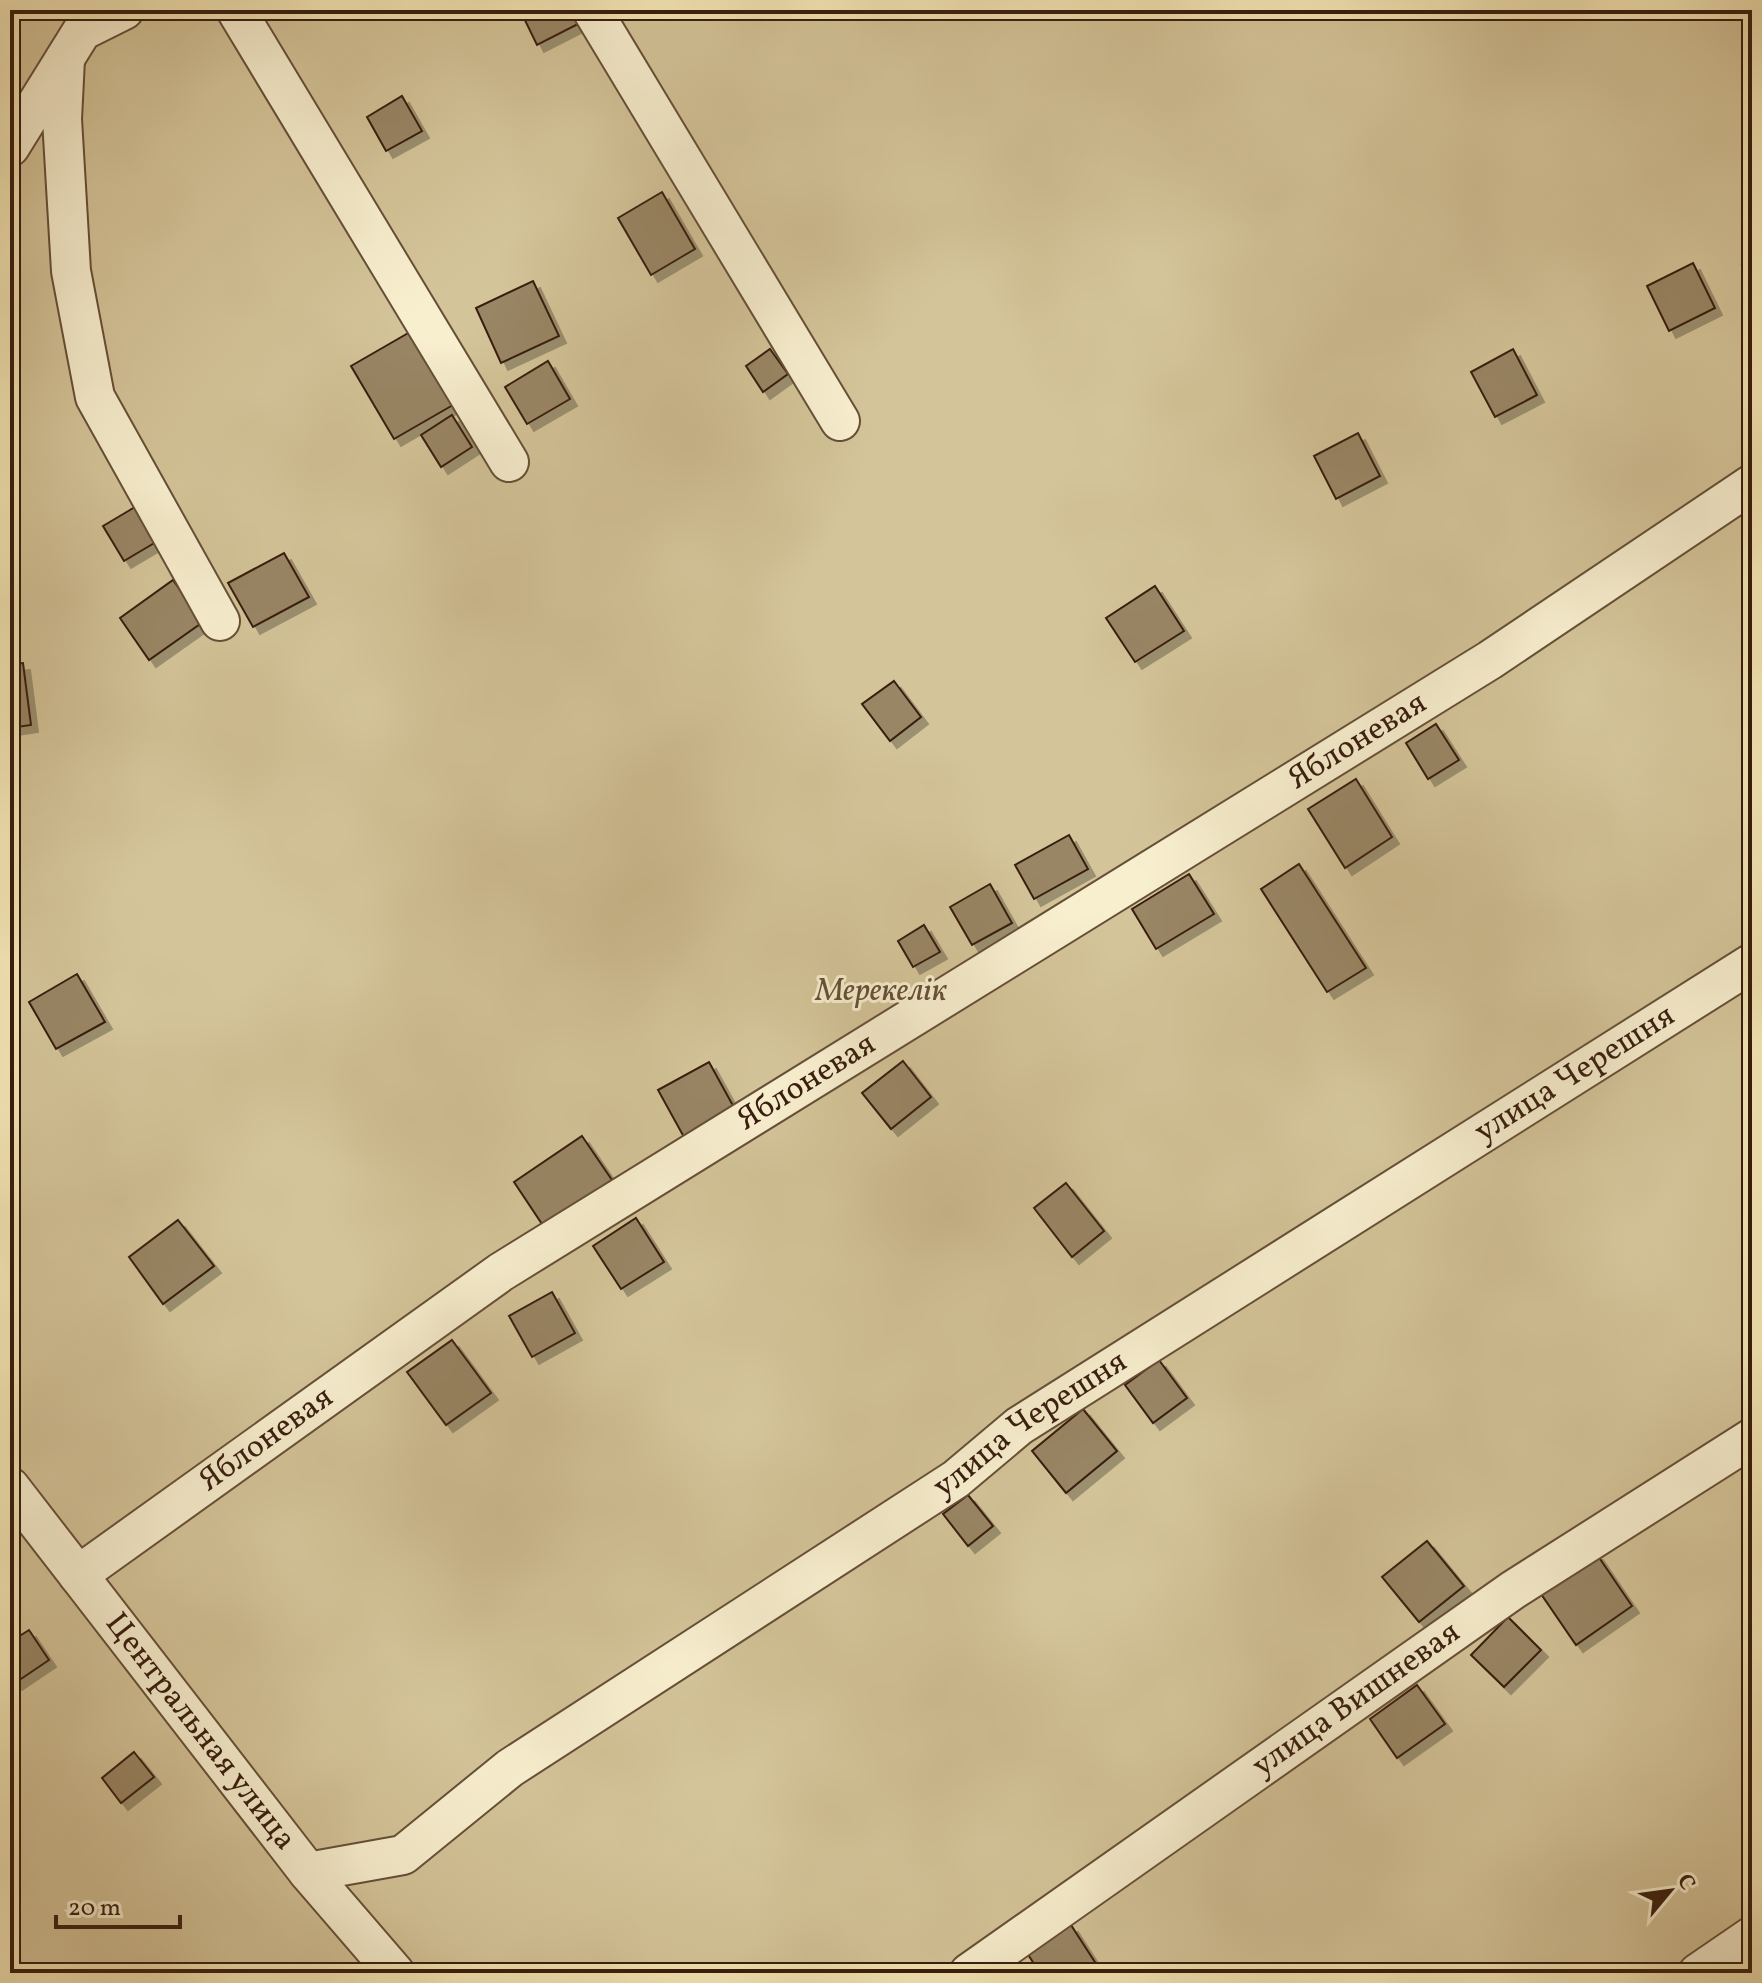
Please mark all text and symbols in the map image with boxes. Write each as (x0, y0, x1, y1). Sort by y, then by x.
street label: Яблоневая (1280, 682, 1436, 801)
park label: Мерекелік (814, 970, 947, 1014)
street label: улица Черешня (1466, 995, 1684, 1155)
street label: Яблоневая (729, 1023, 885, 1142)
street label: улица Черешня (925, 1341, 1136, 1510)
street label: Яблоневая (191, 1377, 343, 1503)
street label: Центральная улица (94, 1604, 306, 1860)
street label: улица Вишневая (1244, 1612, 1469, 1789)
north arrow (1630, 1851, 1710, 1931)
text: С (1668, 1869, 1702, 1896)
scale bar (56, 1879, 180, 1929)
text: 20 m (68, 1892, 121, 1926)

